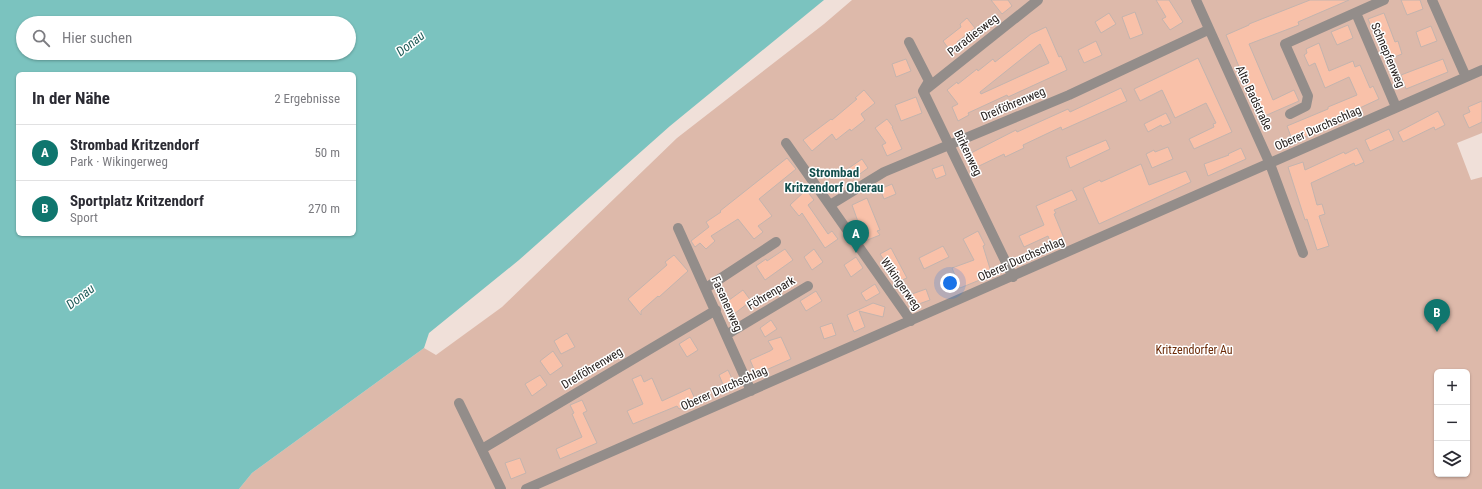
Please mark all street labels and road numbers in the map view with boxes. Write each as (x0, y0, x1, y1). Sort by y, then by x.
street label: Paradiesweg (945, 11, 1001, 59)
street label: Schnepfenweg (1368, 20, 1408, 90)
street label: Alte Badstraße (1233, 63, 1275, 133)
street label: Dreiföhrenweg (979, 84, 1047, 124)
street label: Oberer Durchschlag (1273, 103, 1363, 153)
street label: Birkenweg (951, 128, 985, 178)
street label: Oberer Durchschlag (976, 234, 1066, 284)
street label: Wikingerweg (878, 255, 924, 313)
street label: Föhrenpark (745, 273, 798, 313)
street label: Fasanenweg (709, 274, 745, 334)
street label: Dreiföhrenweg (559, 344, 625, 392)
street label: Oberer Durchschlag (679, 363, 769, 413)

